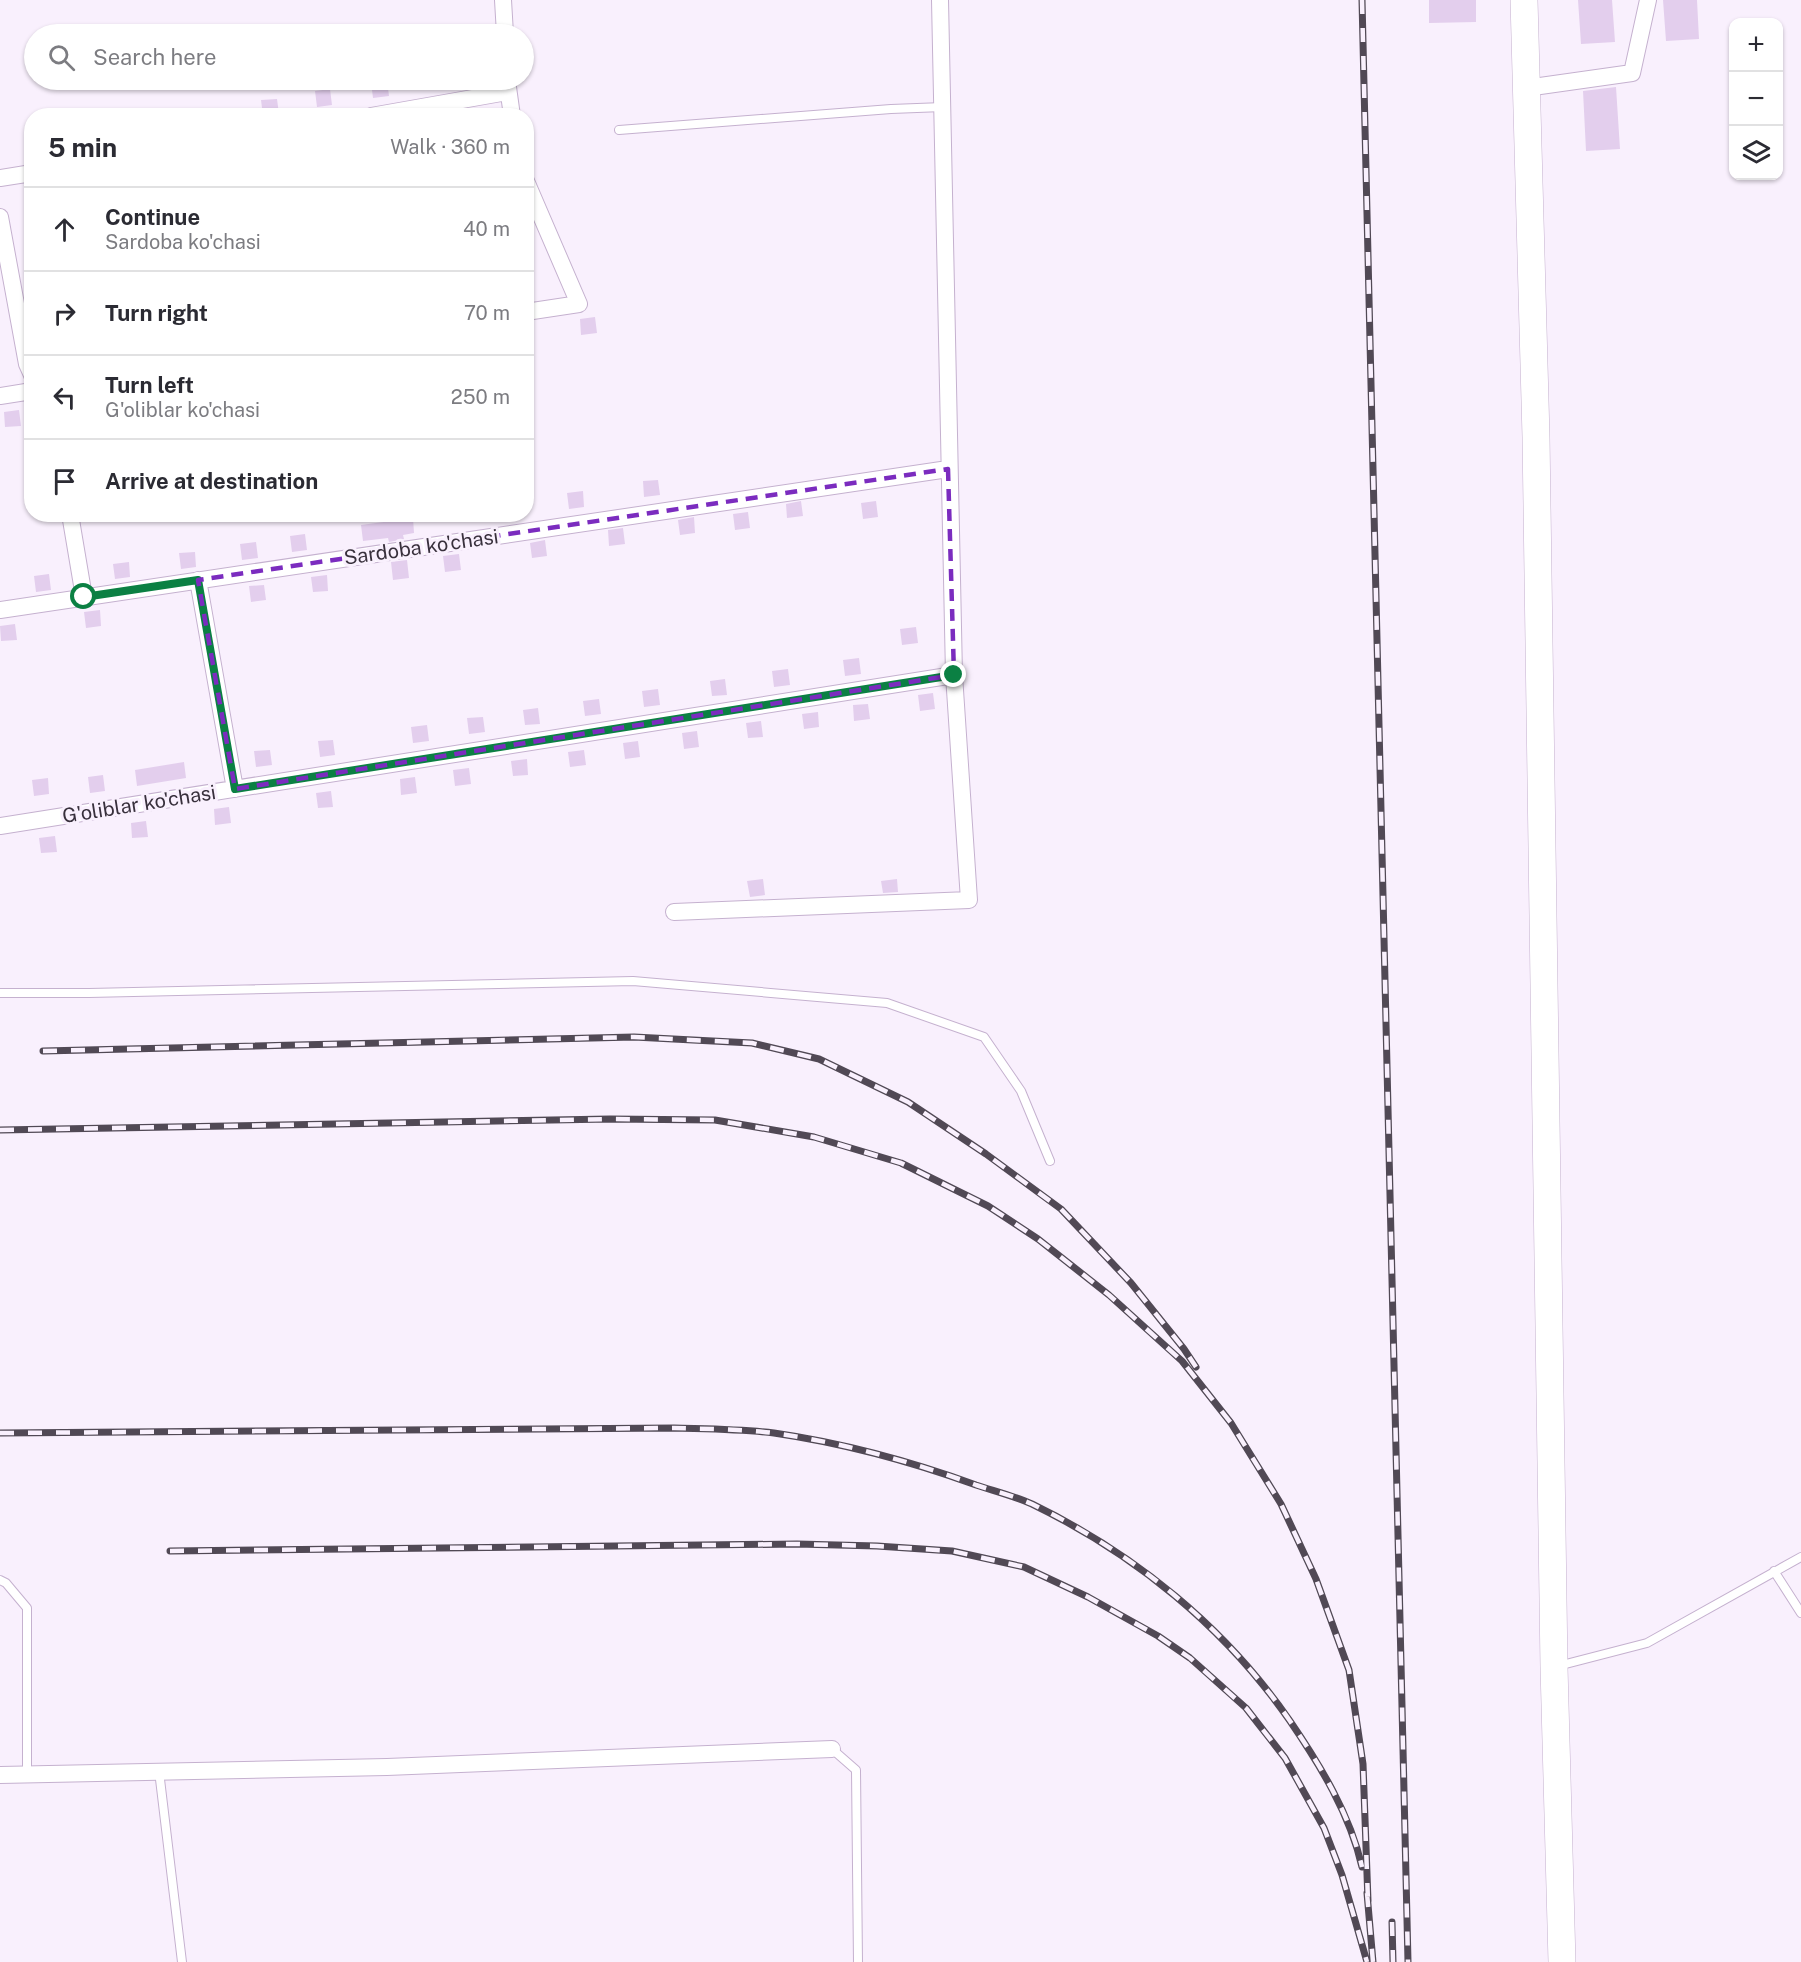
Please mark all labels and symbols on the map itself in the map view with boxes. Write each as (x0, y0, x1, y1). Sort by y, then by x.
street label: Sardoba ko'chasi (342, 524, 500, 570)
route start (70, 583, 96, 609)
route end (940, 661, 966, 687)
street label: G'oliblar ko'chasi (61, 780, 217, 828)

